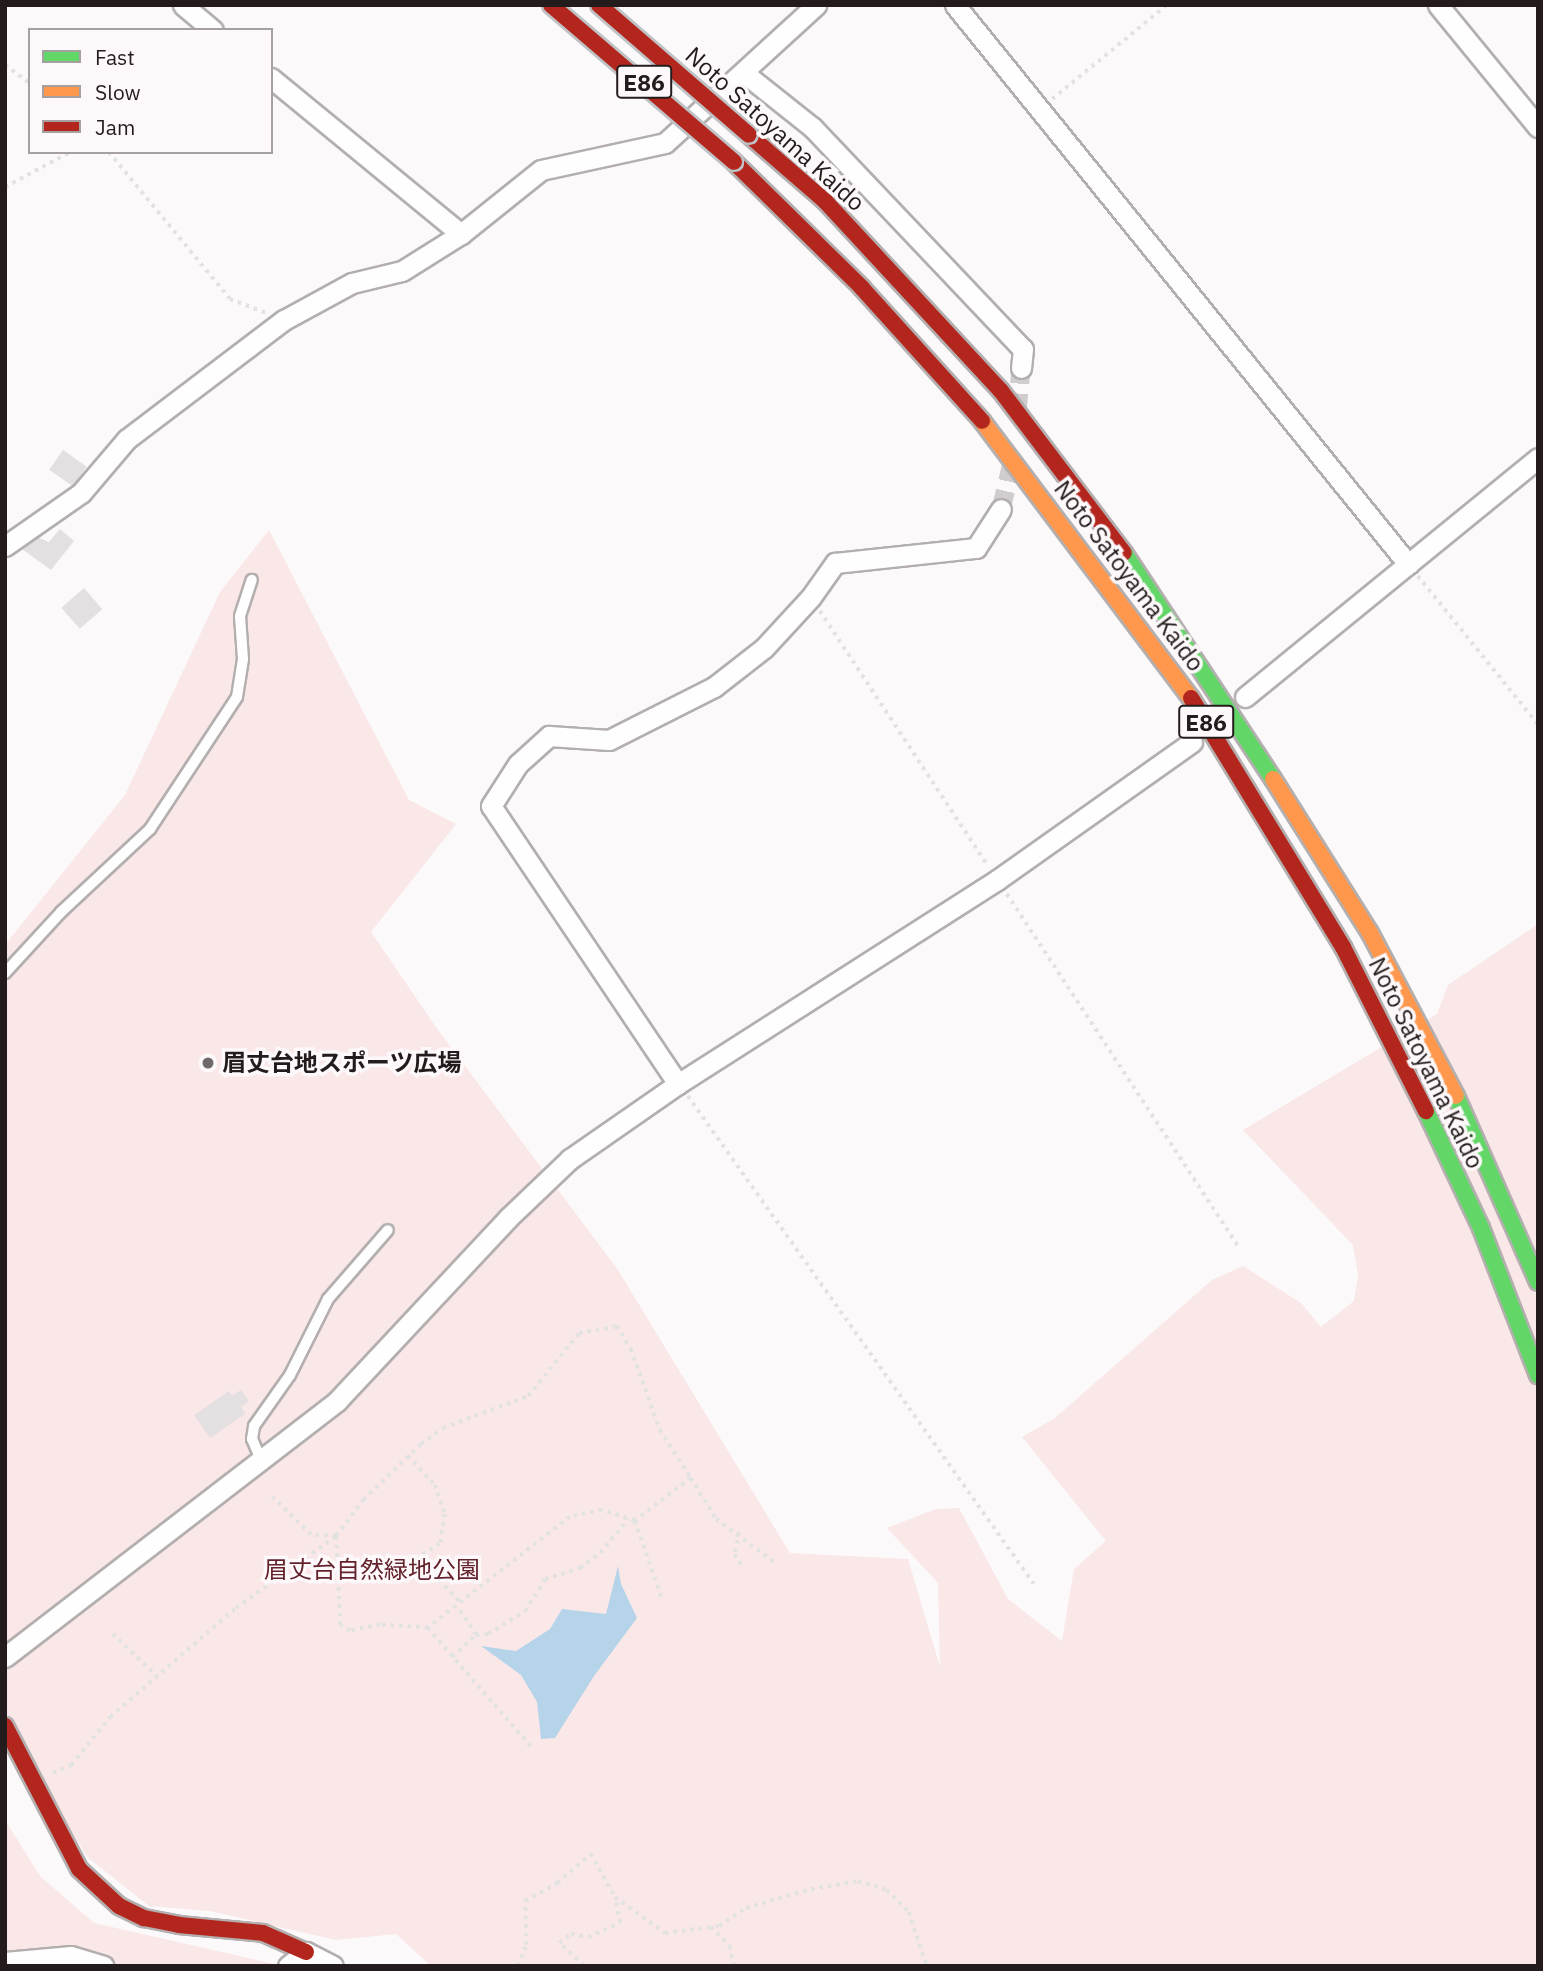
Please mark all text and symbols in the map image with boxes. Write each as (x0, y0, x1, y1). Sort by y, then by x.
legend (28, 28, 273, 154)
street label: Noto Satoyama Kaido (679, 41, 871, 217)
text: Fast (95, 43, 135, 71)
road number: E86 (616, 62, 672, 102)
text: Slow (95, 78, 141, 106)
text: Jam (95, 113, 135, 141)
street label: Noto Satoyama Kaido (1048, 475, 1210, 677)
road number: E86 (1178, 702, 1234, 742)
street label: Noto Satoyama Kaido (1362, 953, 1490, 1173)
place label: 眉丈台地スポーツ広場 (222, 1049, 462, 1077)
marker: 眉丈台地スポーツ広場 (200, 1055, 216, 1071)
park label: 眉丈台自然緑地公園 (264, 1556, 480, 1584)

